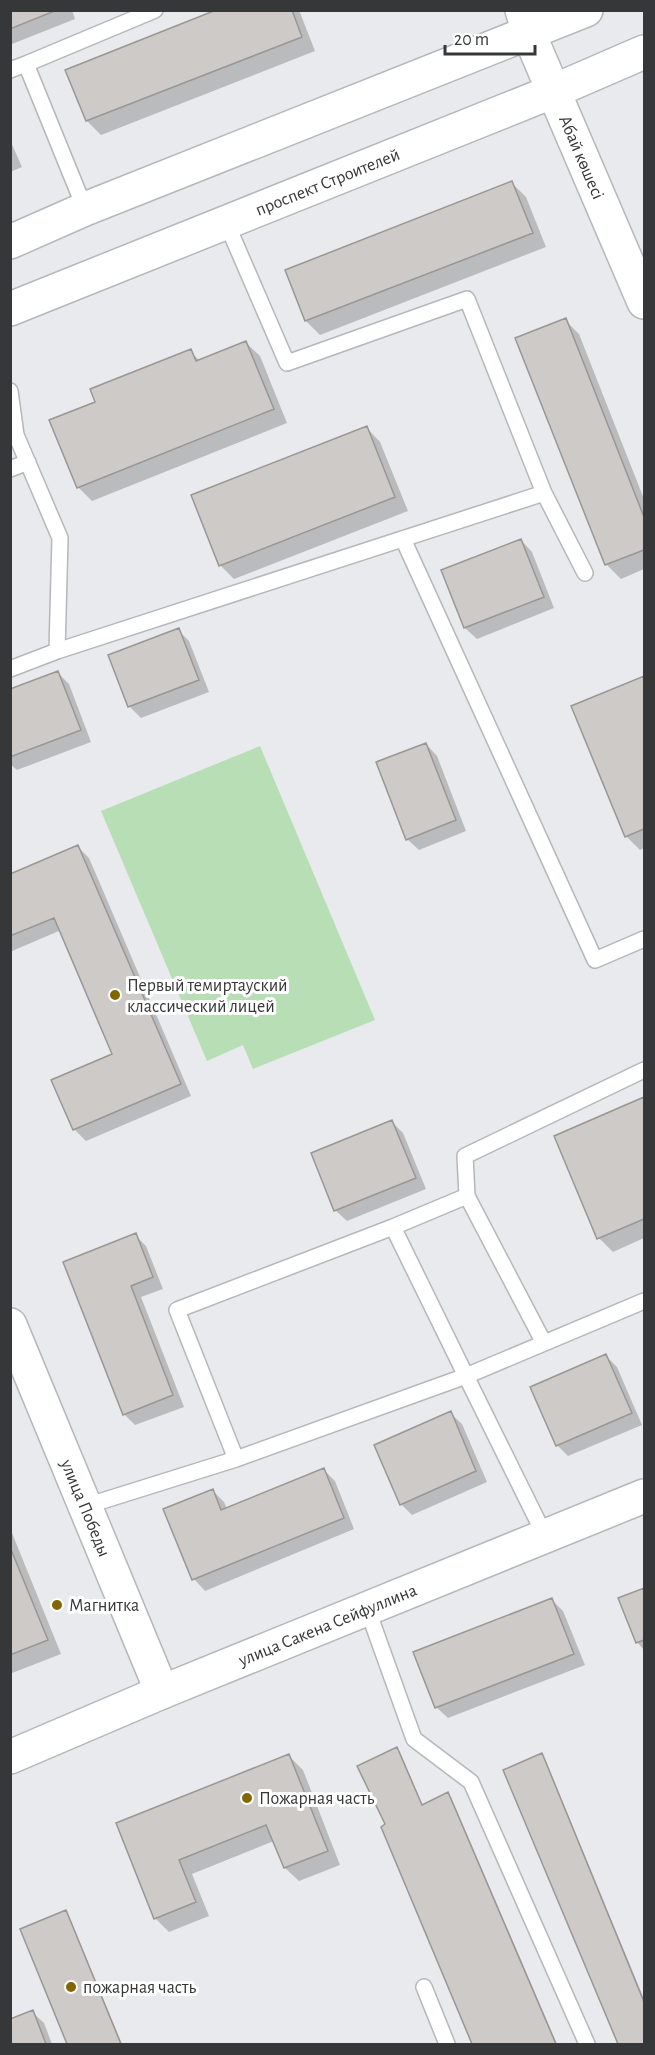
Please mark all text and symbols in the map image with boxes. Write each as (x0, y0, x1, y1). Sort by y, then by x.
scale bar (445, 18, 535, 56)
text: 20 m (454, 31, 489, 49)
street label: Абай көшесі (555, 113, 607, 202)
street label: проспект Строителей (253, 146, 403, 220)
place label: Первый темиртауский классический лицей (127, 977, 288, 1016)
marker: Первый темиртауский классический лицей (108, 988, 122, 1002)
street label: улица Победы (56, 1456, 113, 1560)
street label: улица Сакена Сейфуллина (235, 1581, 420, 1670)
place label: Магнитка (69, 1597, 139, 1615)
marker: Магнитка (50, 1598, 64, 1612)
place label: Пожарная часть (259, 1790, 375, 1808)
marker: Пожарная часть (240, 1791, 254, 1805)
place label: пожарная часть (83, 1979, 197, 1997)
marker: пожарная часть (64, 1980, 78, 1994)

